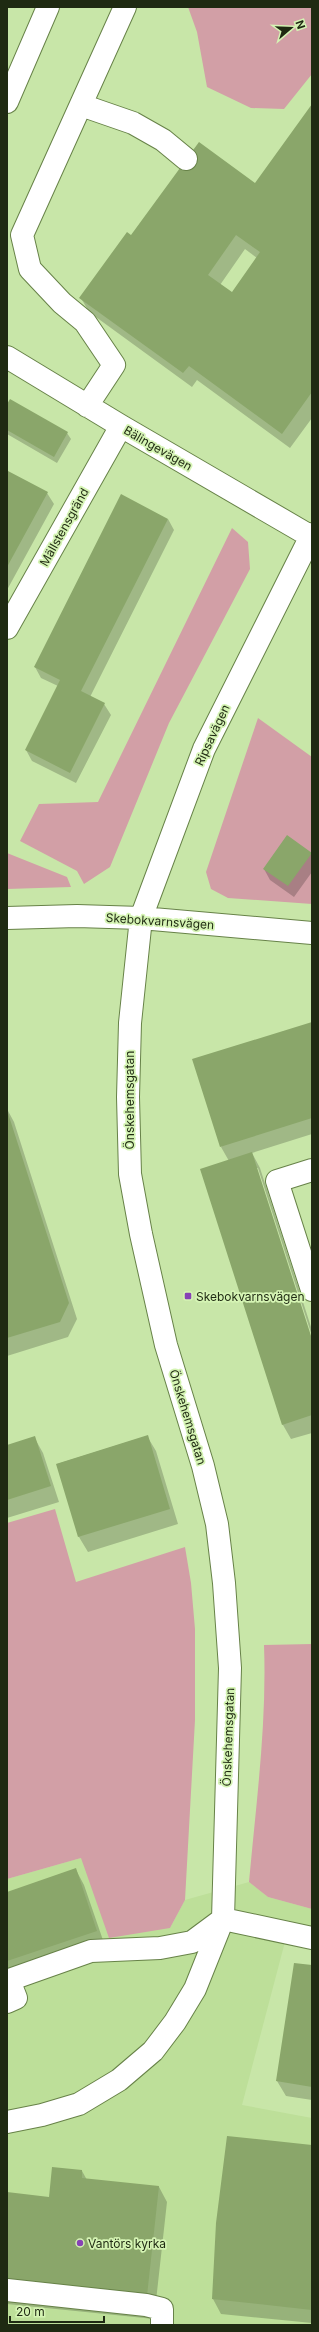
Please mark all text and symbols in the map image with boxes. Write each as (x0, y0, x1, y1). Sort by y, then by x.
north arrow (271, 8, 311, 48)
text: N (292, 18, 308, 31)
street label: Bälingevägen (121, 422, 195, 474)
street label: Mällstensgränd (36, 485, 92, 569)
street label: Ripsavägen (191, 702, 233, 768)
street label: Skebokvarnsvägen (105, 910, 215, 932)
street label: Önskehemsgatan (122, 1051, 137, 1149)
place label: Skebokvarnsvägen (196, 1289, 305, 1304)
marker: Skebokvarnsvägen (183, 1291, 193, 1301)
street label: Önskehemsgatan (166, 1368, 210, 1466)
street label: Önskehemsgatan (219, 1687, 237, 1787)
place label: Vantörs kyrka (88, 2236, 166, 2251)
marker: Vantörs kyrka (75, 2238, 85, 2248)
scale bar (10, 2298, 104, 2324)
text: 20 m (16, 2304, 45, 2319)

